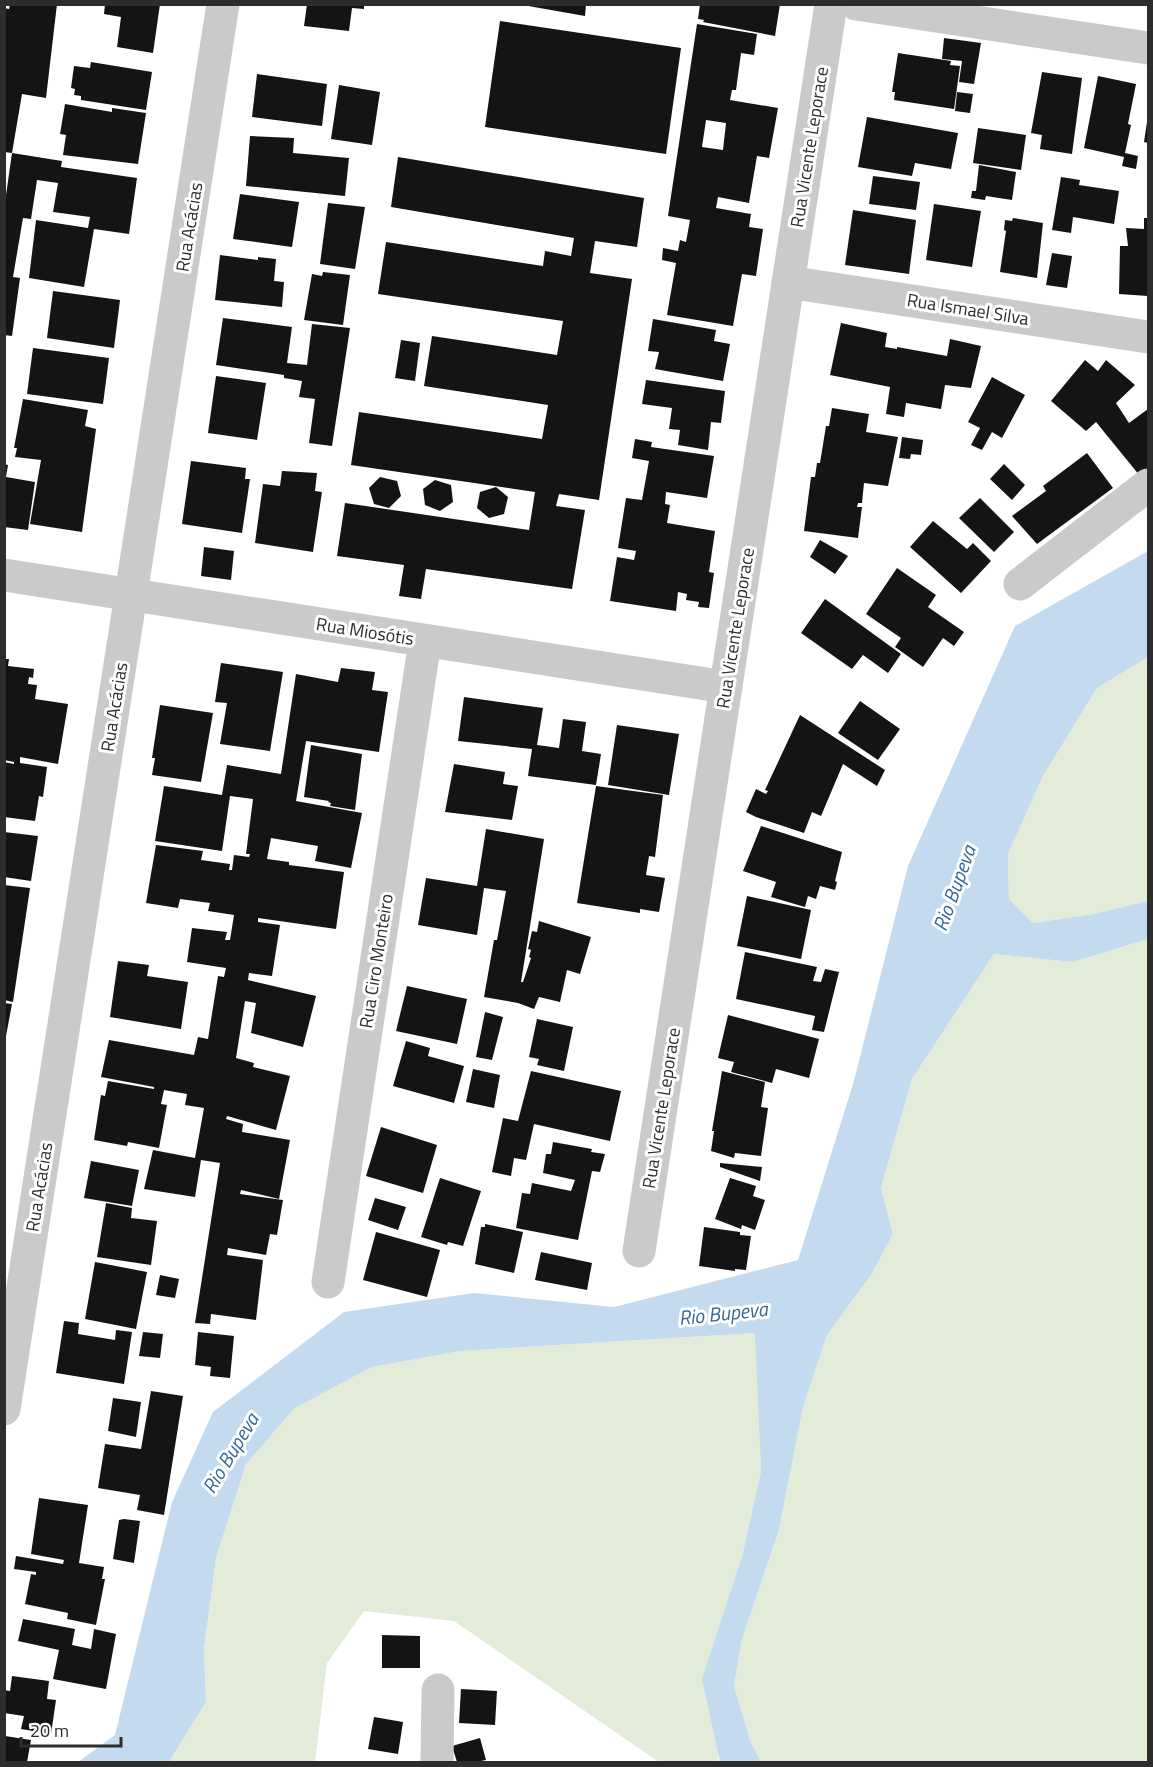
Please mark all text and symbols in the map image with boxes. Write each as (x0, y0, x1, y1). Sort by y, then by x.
street label: Rua Vicente Leporace (783, 65, 835, 229)
street label: Rua Acácias (169, 180, 209, 274)
street label: Rua Ismael Silva (905, 286, 1031, 332)
street label: Rua Vicente Leporace (709, 546, 761, 710)
street label: Rua Miosótis (314, 610, 416, 652)
street label: Rua Acácias (94, 660, 134, 754)
water label: Rio Bupeva (924, 840, 984, 935)
street label: Rua Ciro Monteiro (352, 892, 400, 1030)
street label: Rua Vicente Leporace (635, 1026, 687, 1190)
street label: Rua Acácias (19, 1140, 59, 1234)
water label: Rio Bupeva (677, 1293, 770, 1333)
water label: Rio Bupeva (194, 1406, 267, 1499)
scale bar (21, 1710, 122, 1748)
text: 20 m (30, 1717, 69, 1744)

